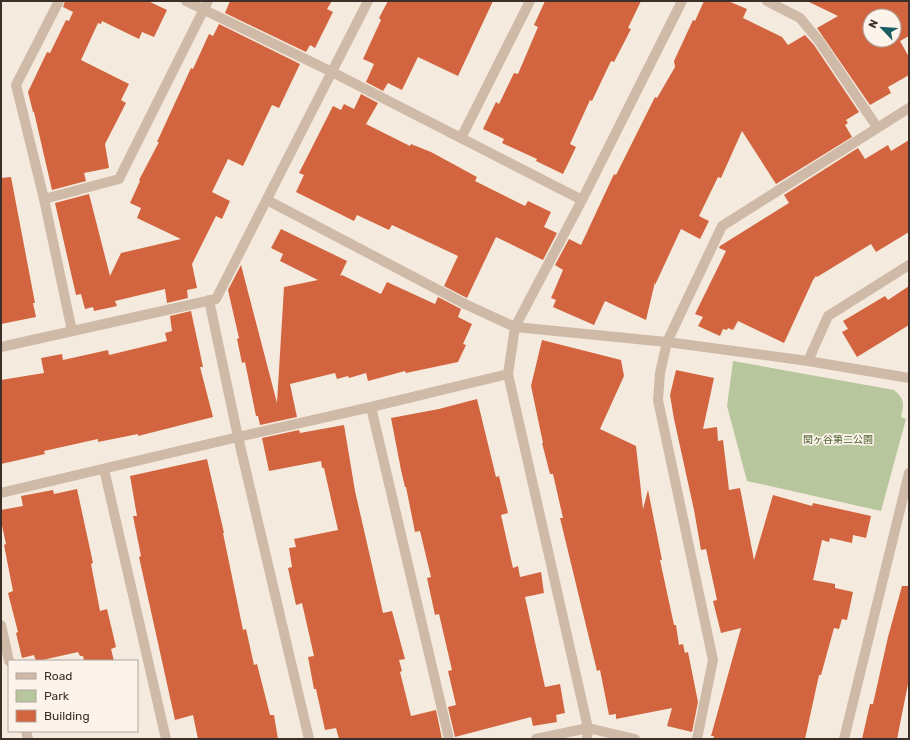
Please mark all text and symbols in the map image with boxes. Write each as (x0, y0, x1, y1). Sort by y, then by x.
north arrow (862, 8, 902, 48)
text: N (866, 18, 881, 30)
park label: 関ヶ谷第二公園 (803, 434, 873, 446)
legend (8, 660, 138, 732)
text: Road (44, 669, 72, 683)
text: Park (44, 689, 70, 703)
text: Building (44, 709, 90, 723)

